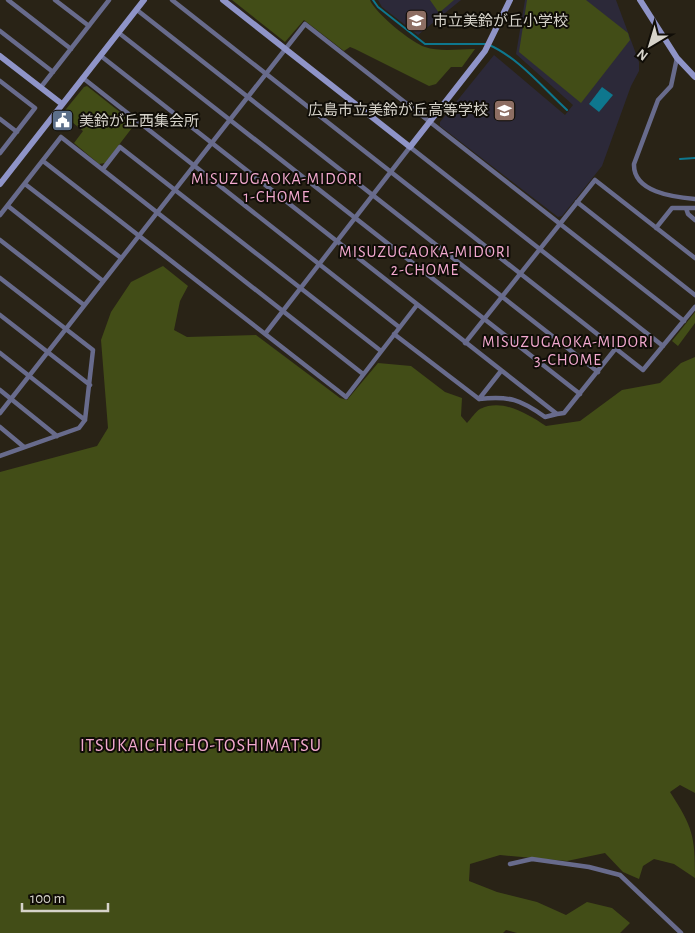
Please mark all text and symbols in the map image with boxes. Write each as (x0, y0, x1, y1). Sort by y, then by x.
school or university icon: 市立美鈴が丘小学校 (405, 9, 429, 33)
place label: 市立美鈴が丘小学校 (433, 13, 568, 29)
north arrow (625, 20, 675, 70)
text: N (634, 46, 651, 63)
school or university icon: 広島市立美鈴が丘高等学校 (492, 98, 516, 122)
place label: 広島市立美鈴が丘高等学校 (308, 102, 488, 118)
public building icon: 美鈴が丘西集会所 (51, 109, 75, 133)
place label: 美鈴が丘西集会所 (79, 113, 199, 129)
district label: MISUZUGAOKA-MIDORI 1-CHOME (191, 171, 363, 205)
district label: MISUZUGAOKA-MIDORI 2-CHOME (339, 244, 511, 278)
district label: MISUZUGAOKA-MIDORI 3-CHOME (482, 334, 654, 368)
district label: ITSUKAICHICHO-TOSHIMATSU (80, 737, 322, 755)
scale bar (22, 880, 109, 912)
text: 100 m (30, 891, 65, 906)

